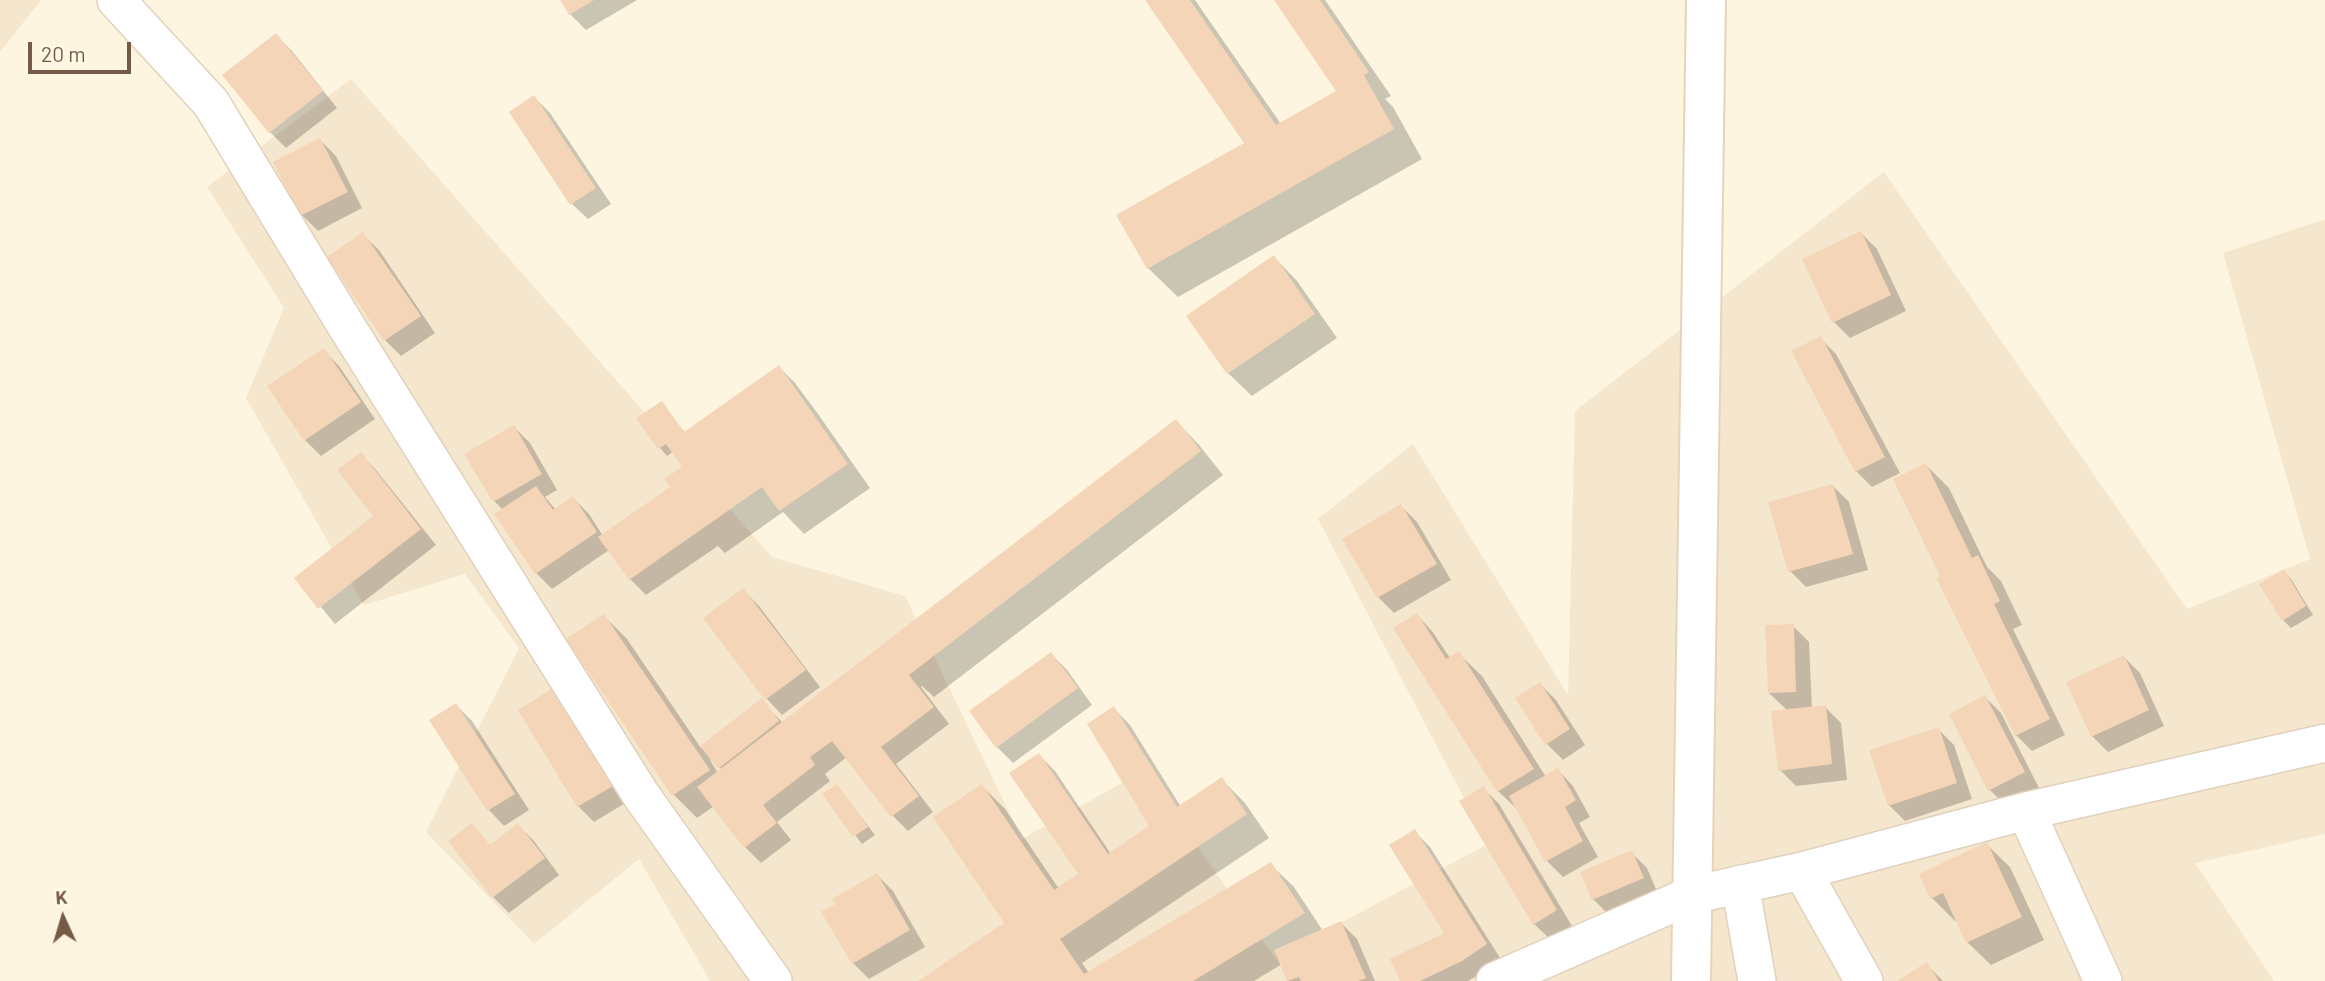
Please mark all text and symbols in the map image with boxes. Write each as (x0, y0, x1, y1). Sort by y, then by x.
scale bar (32, 28, 135, 72)
text: 20 m (41, 41, 86, 66)
north arrow (28, 883, 98, 953)
text: K (55, 885, 68, 908)

